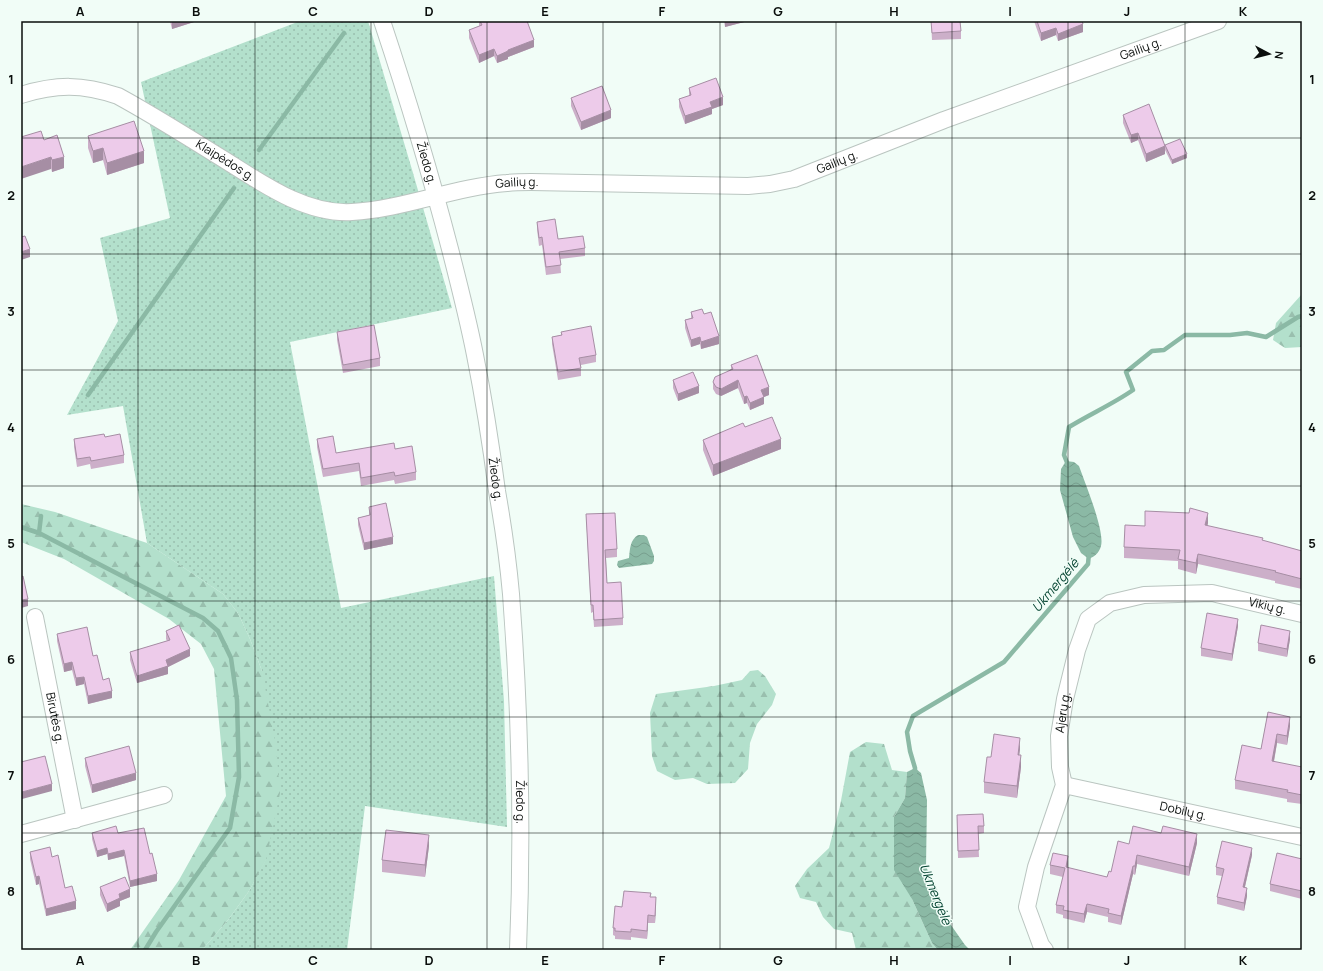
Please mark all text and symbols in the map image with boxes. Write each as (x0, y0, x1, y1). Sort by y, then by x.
text: A (76, 2, 85, 20)
text: B (192, 2, 200, 20)
text: C (308, 2, 318, 20)
text: D (424, 2, 434, 20)
text: E (541, 2, 549, 20)
text: F (659, 2, 666, 20)
text: G (773, 2, 783, 20)
text: H (889, 2, 899, 20)
text: I (1008, 2, 1012, 20)
text: J (1124, 2, 1130, 20)
text: K (1239, 2, 1248, 20)
street label: Gailių g. (1117, 33, 1164, 64)
north arrow (1249, 34, 1289, 74)
text: N (1271, 50, 1287, 60)
text: 1 (8, 70, 14, 88)
text: 1 (1309, 70, 1315, 88)
street label: Klaipėdos g. (193, 135, 258, 185)
street label: Žiedo g. (413, 140, 441, 187)
street label: Gailių g. (814, 146, 860, 177)
street label: Gailių g. (494, 173, 539, 192)
text: 2 (7, 186, 15, 204)
text: 2 (1308, 186, 1316, 204)
text: 3 (7, 302, 15, 320)
text: 3 (1308, 302, 1316, 320)
text: 4 (7, 418, 15, 436)
text: 4 (1308, 418, 1316, 436)
street label: Žiedo g. (485, 456, 508, 502)
text: 5 (7, 534, 15, 552)
text: 5 (1308, 534, 1316, 552)
water label: Ukmergėlė (1027, 553, 1084, 615)
street label: Vikių g. (1247, 593, 1288, 618)
text: 6 (7, 650, 15, 668)
text: 6 (1308, 650, 1316, 668)
street label: Ajerų g. (1051, 690, 1075, 734)
street label: Birutės g. (42, 691, 69, 745)
text: 7 (8, 766, 15, 784)
text: 7 (1309, 766, 1316, 784)
street label: Žiedo g. (512, 780, 529, 824)
street label: Dobilų g. (1158, 797, 1208, 824)
water label: Ukmergėlė (916, 861, 957, 929)
text: 8 (7, 882, 15, 900)
text: 8 (1308, 882, 1316, 900)
text: A (76, 951, 85, 969)
text: B (192, 951, 200, 969)
text: C (308, 951, 318, 969)
text: D (424, 951, 434, 969)
text: E (541, 951, 549, 969)
text: F (659, 951, 666, 969)
text: G (773, 951, 783, 969)
text: H (889, 951, 899, 969)
text: I (1008, 951, 1012, 969)
text: J (1124, 951, 1130, 969)
text: K (1239, 951, 1248, 969)

